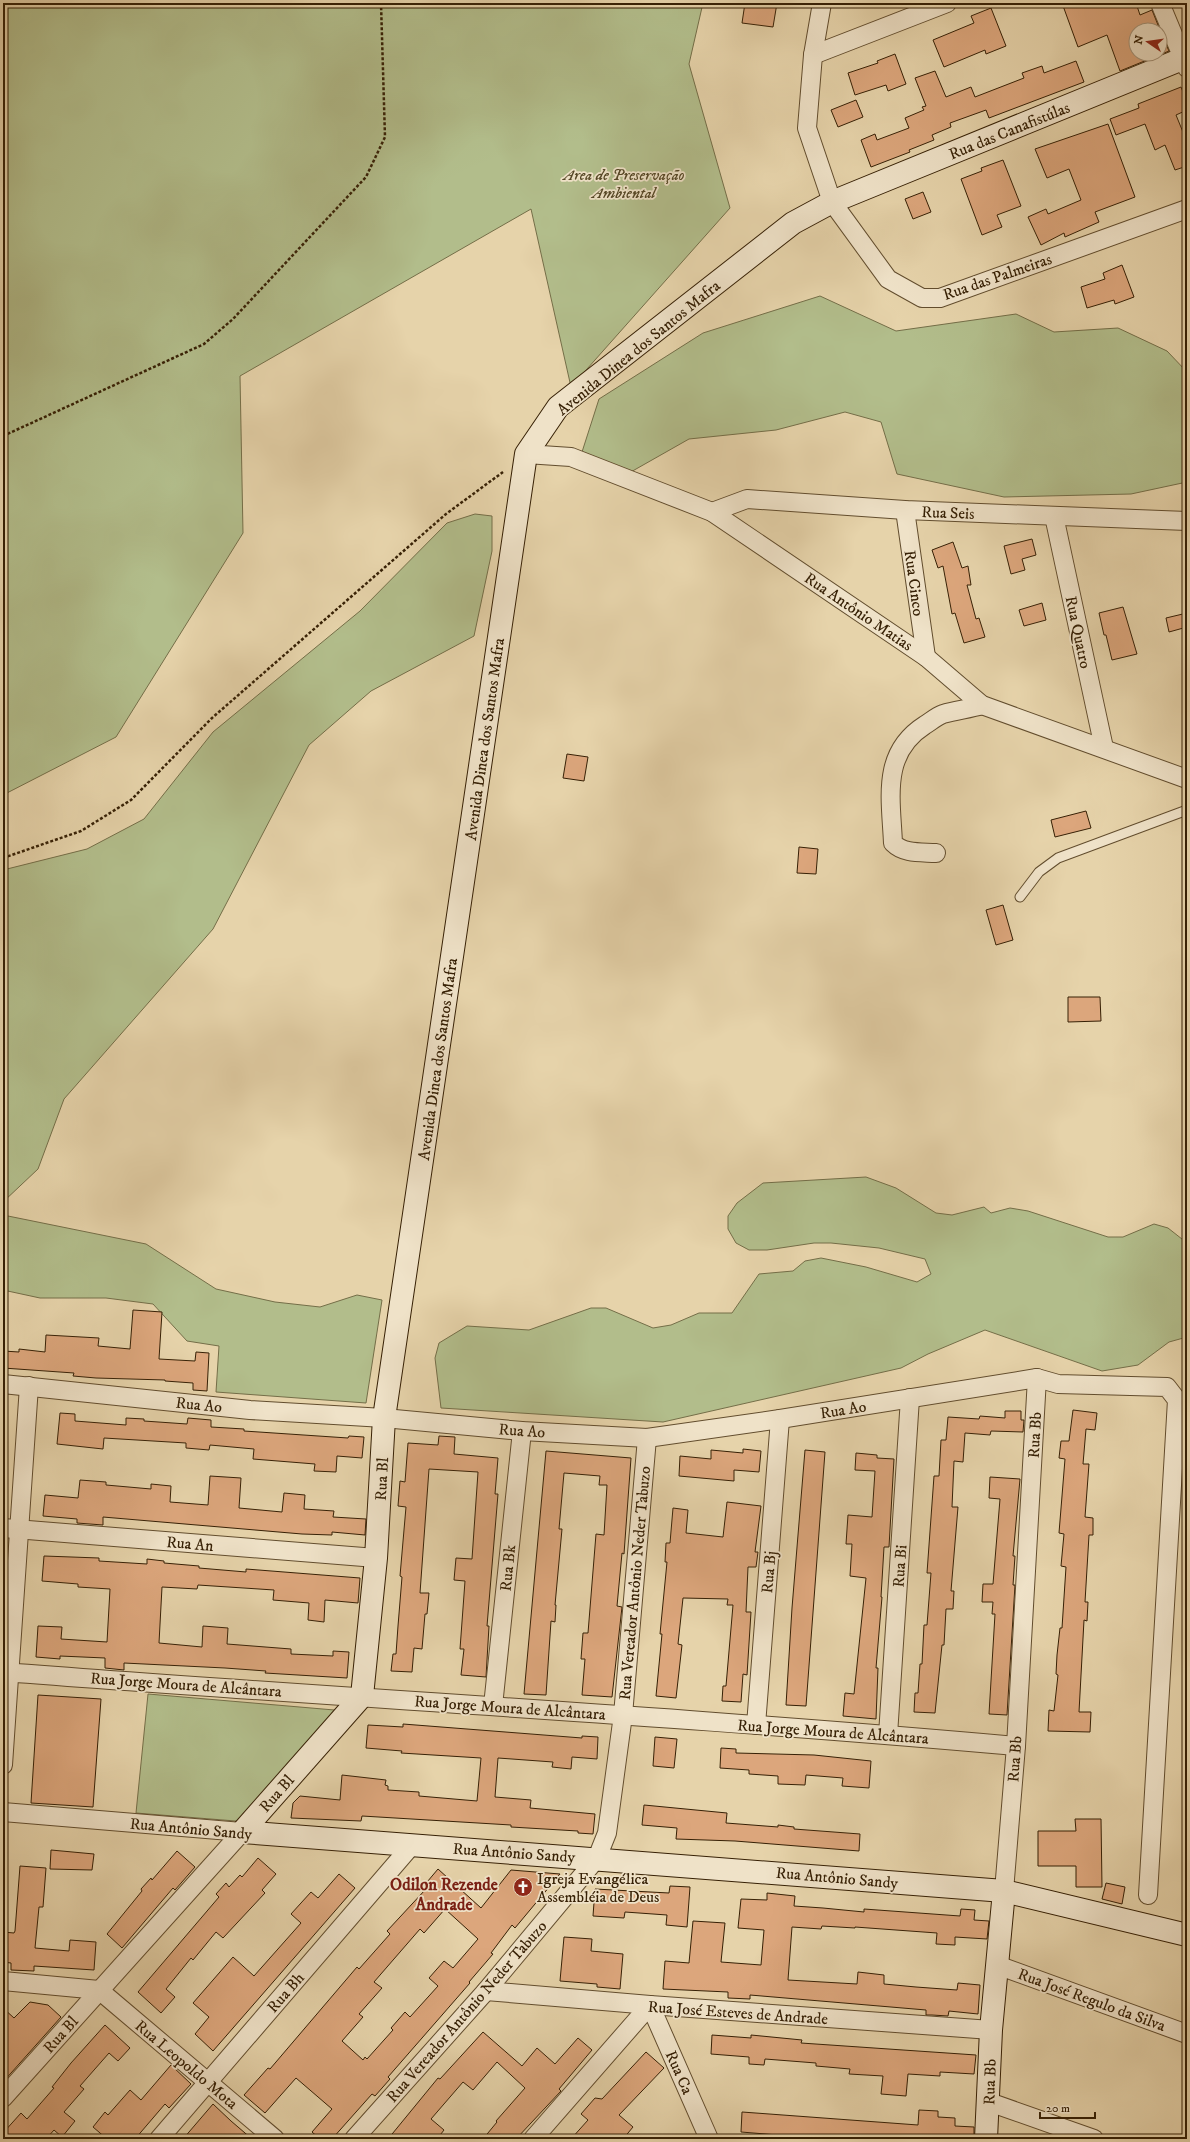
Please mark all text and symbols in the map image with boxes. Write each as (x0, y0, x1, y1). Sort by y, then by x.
north arrow (1128, 22, 1168, 62)
text: N (1131, 34, 1147, 46)
street label: Rua das Canafistúlas (946, 98, 1073, 164)
park label: Area de Preservação Ambiental (561, 165, 685, 203)
street label: Rua das Palmeiras (940, 249, 1054, 305)
street label: Avenida Dinea dos Santos Mafra (553, 276, 724, 420)
street label: Rua Seis (921, 502, 975, 524)
street label: Rua Cinco (899, 549, 929, 618)
street label: Rua Antônio Matias (800, 568, 916, 655)
street label: Rua Quatro (1061, 594, 1096, 671)
street label: Avenida Dinea dos Santos Mafra (461, 636, 509, 842)
street label: Avenida Dinea dos Santos Mafra (414, 956, 462, 1162)
street label: Rua Ao (175, 1393, 223, 1417)
street label: Rua Ao (819, 1396, 868, 1424)
street label: Rua Bb (1024, 1411, 1046, 1459)
street label: Rua Ao (498, 1419, 546, 1443)
street label: Rua Bl (371, 1457, 393, 1501)
street label: Rua Vereador Antônio Neder Tabuzo (615, 1465, 655, 1701)
street label: Rua An (166, 1532, 215, 1556)
street label: Rua Bk (496, 1544, 520, 1592)
street label: Rua Bi (889, 1544, 911, 1588)
street label: Rua Bj (757, 1550, 781, 1594)
street label: Rua Jorge Moura de Alcântara (90, 1668, 283, 1702)
street label: Rua Jorge Moura de Alcântara (414, 1691, 607, 1725)
street label: Rua Jorge Moura de Alcântara (737, 1715, 930, 1749)
street label: Rua Bb (1003, 1735, 1027, 1783)
street label: Rua Bl (255, 1771, 299, 1817)
street label: Rua Antônio Sandy (129, 1814, 253, 1844)
street label: Rua Antônio Sandy (452, 1839, 576, 1867)
street label: Rua Antônio Sandy (775, 1863, 899, 1893)
place label: Igreja Evangélica Assembléia de Deus (537, 1869, 659, 1907)
district label: Odilon Rezende Andrade (390, 1874, 498, 1916)
church icon: Igreja Evangélica Assembléia de Deus (512, 1876, 534, 1898)
street label: Rua Vereador Antônio Neder Tabuzo (382, 1916, 551, 2107)
street label: Rua José Regulo da Silva (1015, 1964, 1168, 2036)
street label: Rua Bh (263, 1968, 309, 2017)
street label: Rua José Esteves de Andrade (647, 1997, 829, 2029)
street label: Rua Bl (39, 2012, 83, 2058)
street label: Rua Leopoldo Mota (131, 2016, 242, 2114)
street label: Rua Ca (661, 2047, 698, 2098)
street label: Rua Bb (979, 2059, 1001, 2105)
scale bar (1040, 2094, 1095, 2120)
text: 20 m (1046, 2101, 1070, 2116)

